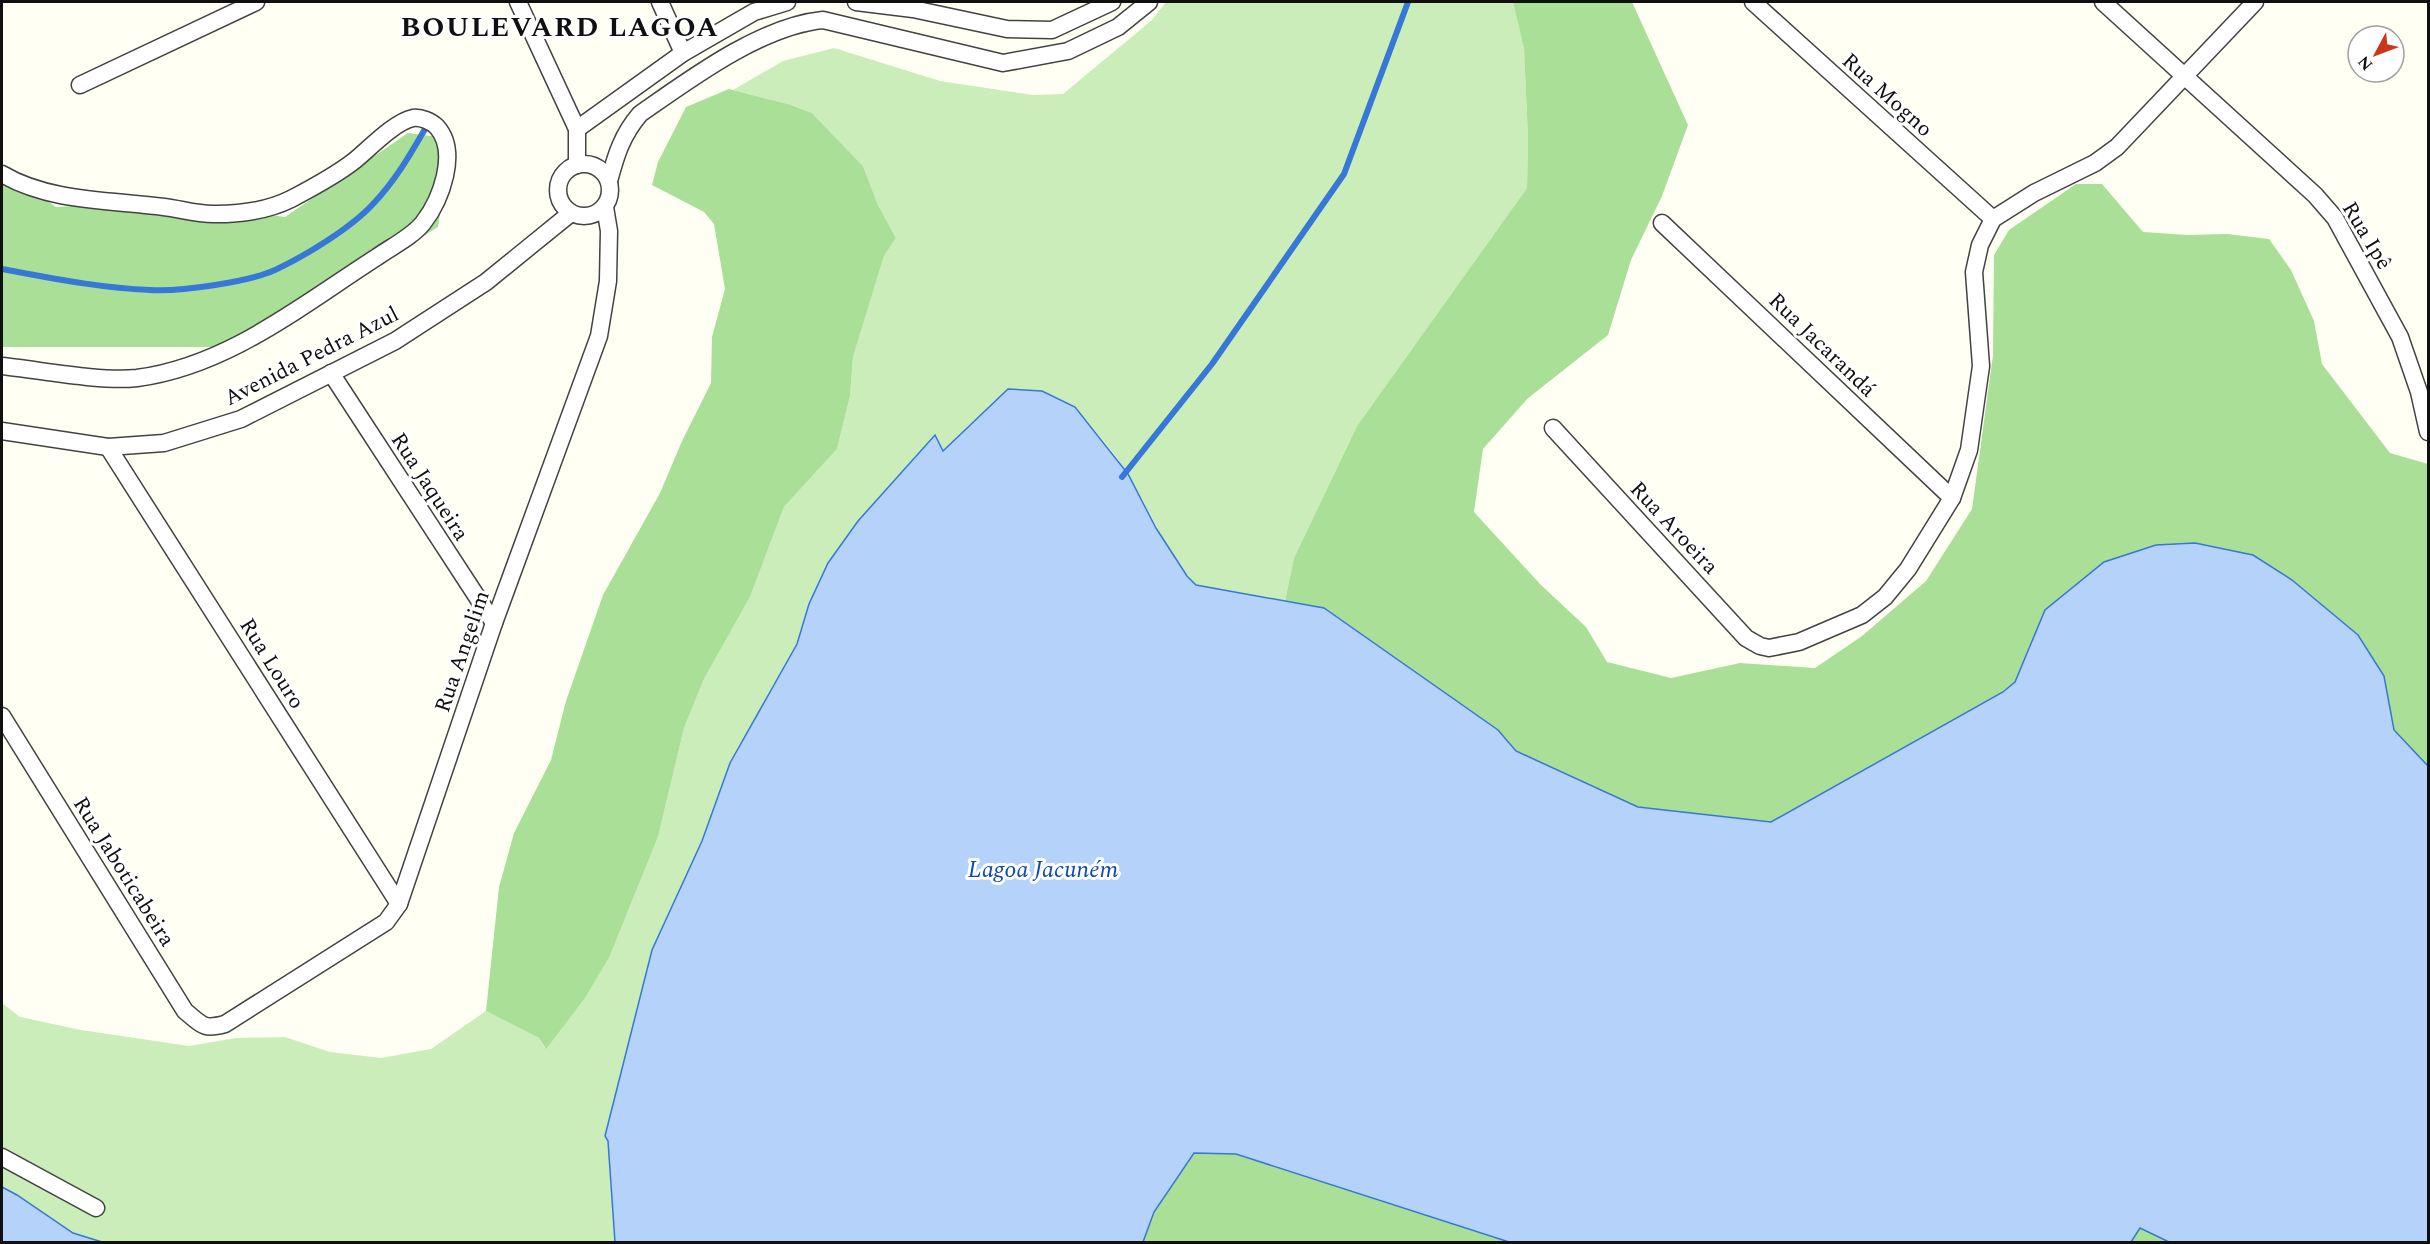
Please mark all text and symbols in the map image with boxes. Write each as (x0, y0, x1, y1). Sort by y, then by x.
district label: BOULEVARD LAGOA (400, 6, 720, 49)
north arrow (2346, 24, 2406, 84)
street label: Rua Mogno (1834, 45, 1940, 145)
text: N (2352, 50, 2379, 76)
street label: Rua Ipê (2333, 195, 2400, 276)
street label: Rua Jacarandá (1761, 285, 1883, 405)
street label: Avenida Pedra Azul (219, 298, 405, 415)
street label: Rua Jaqueira (382, 426, 477, 548)
street label: Rua Aroeira (1622, 474, 1726, 582)
street label: Rua Angelim (426, 586, 499, 717)
street label: Rua Louro (231, 612, 313, 716)
street label: Rua Jaboticabeira (64, 790, 183, 953)
water label: Lagoa Jacuném (968, 852, 1119, 888)

